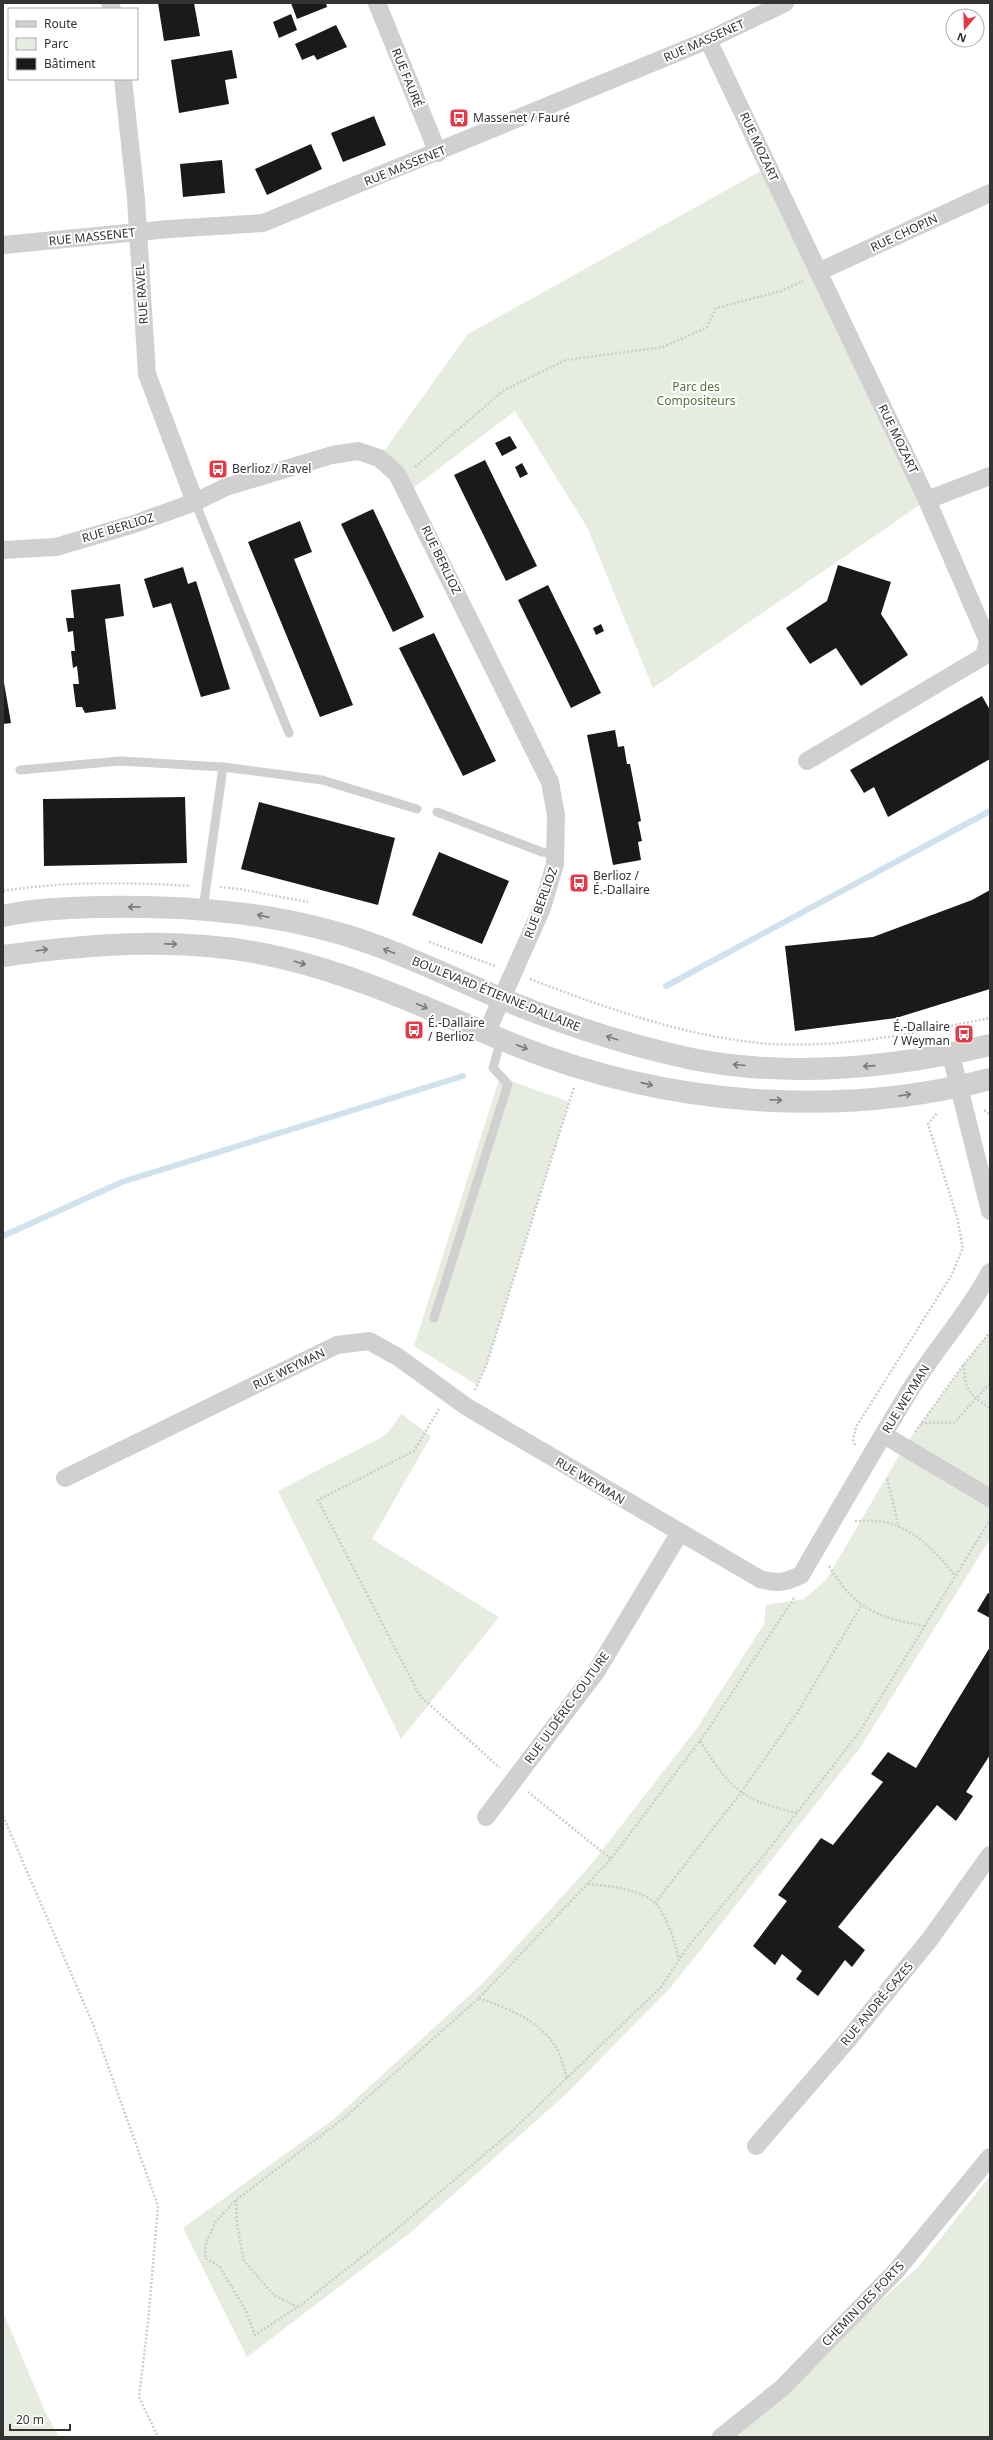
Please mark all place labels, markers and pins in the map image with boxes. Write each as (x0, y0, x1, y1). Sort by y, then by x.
bus stop icon: Massenet / Fauré (448, 107, 470, 129)
place label: Massenet / Fauré (473, 109, 570, 126)
bus stop icon: Berlioz / Ravel (207, 458, 229, 480)
place label: Berlioz / Ravel (232, 460, 311, 477)
place label: Berlioz / É.-Dallaire (593, 867, 650, 898)
bus stop icon: Berlioz / É.-Dallaire (568, 872, 590, 894)
place label: É.-Dallaire / Berlioz (428, 1014, 485, 1045)
place label: É.-Dallaire / Weyman (893, 1018, 950, 1049)
bus stop icon: É.-Dallaire / Berlioz (403, 1019, 425, 1041)
bus stop icon: É.-Dallaire / Weyman (953, 1023, 975, 1045)

